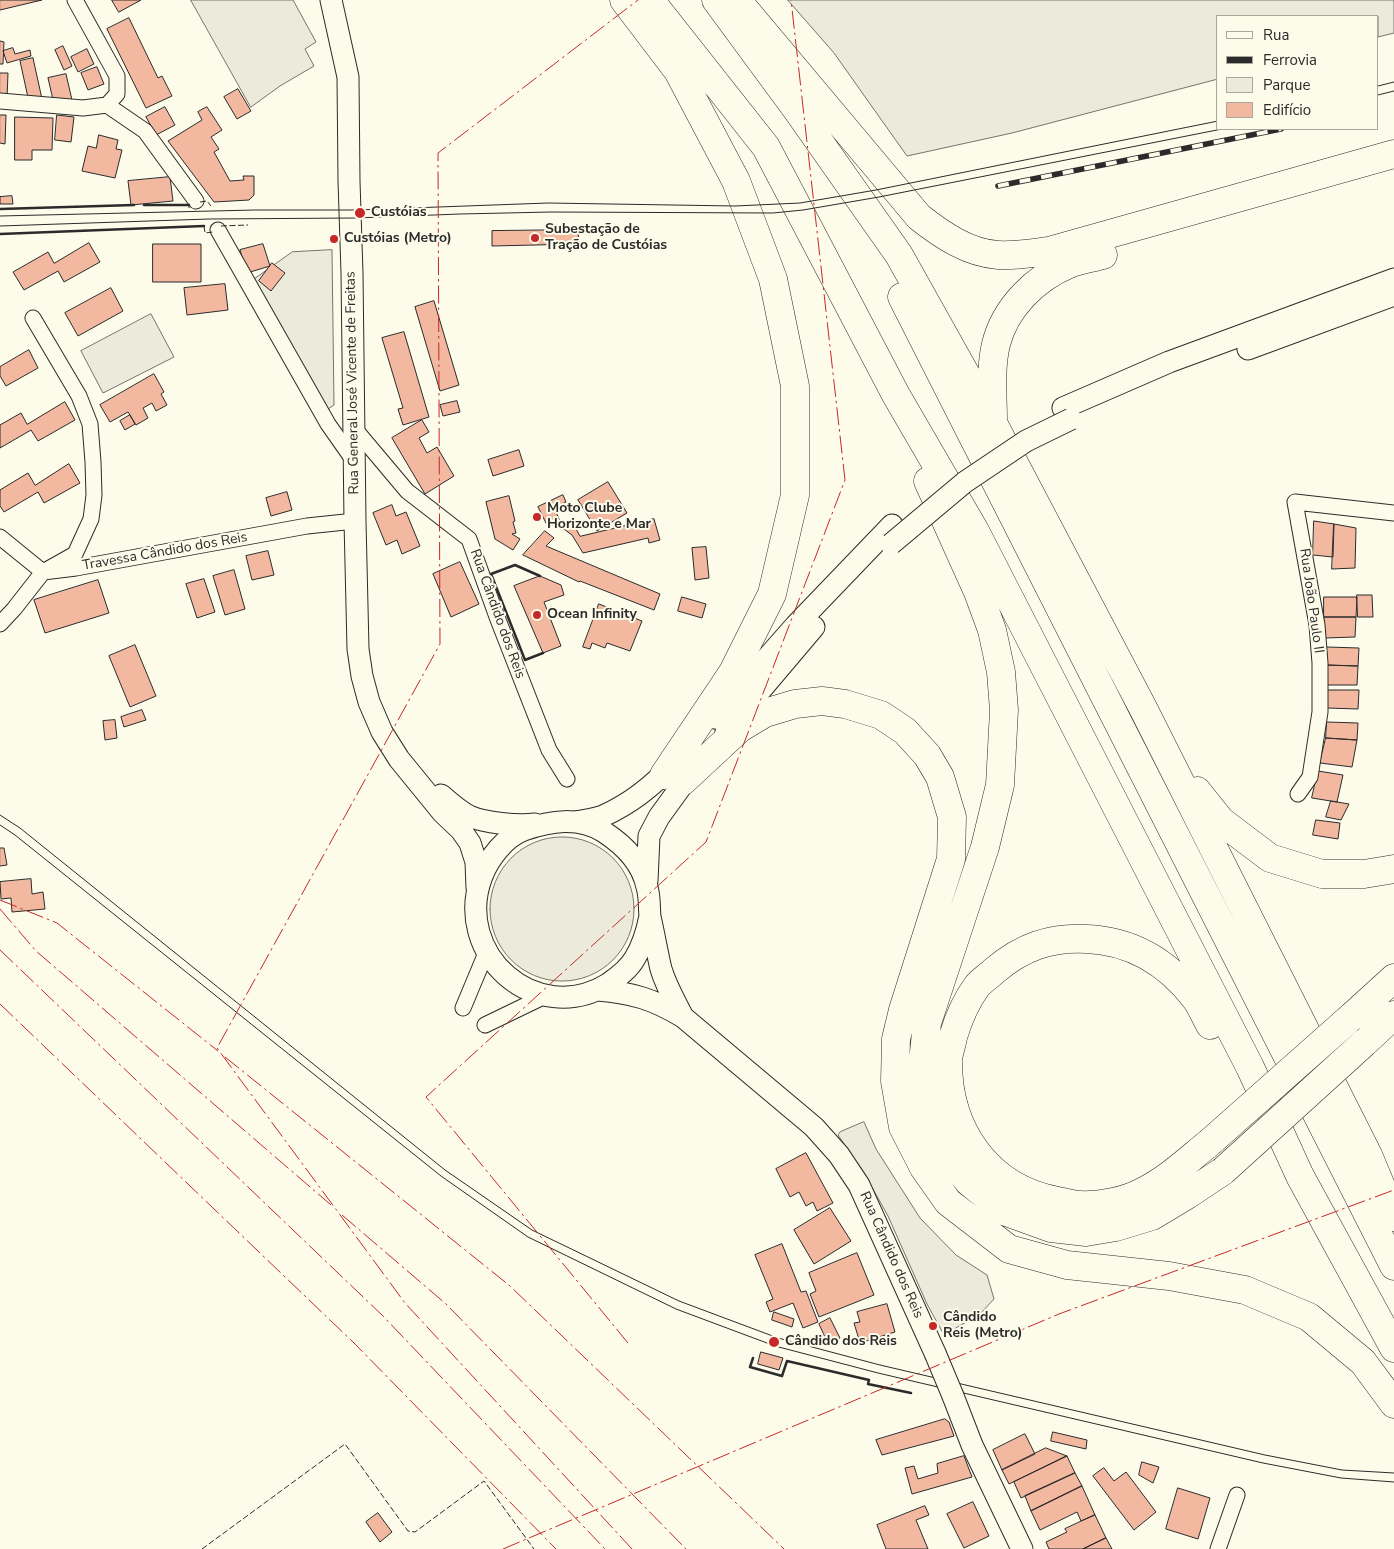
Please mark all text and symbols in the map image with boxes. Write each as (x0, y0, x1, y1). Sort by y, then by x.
legend (1216, 15, 1379, 130)
text: Rua (1263, 25, 1289, 45)
text: Ferrovia (1263, 50, 1317, 70)
text: Parque (1263, 75, 1311, 95)
text: Edifício (1263, 100, 1311, 120)
place label: Custóias (371, 205, 427, 221)
marker: Custóias (353, 206, 367, 220)
place label: Subestação de Tração de Custóias (545, 222, 667, 254)
place label: Custóias (Metro) (344, 231, 452, 247)
marker: Subestação de Tração de Custóias (529, 232, 541, 244)
marker: Custóias (Metro) (328, 233, 340, 245)
street label: Rua General José Vicente de Freitas (343, 271, 363, 495)
place label: Moto Clube Horizonte e Mar (547, 501, 651, 534)
marker: Moto Clube Horizonte e Mar (531, 511, 543, 523)
street label: Travessa Cândido dos Reis (81, 529, 249, 575)
street label: Rua Cândido dos Reis (466, 547, 528, 681)
street label: Rua João Paulo II (1295, 547, 1327, 655)
place label: Ocean Infinity (547, 607, 637, 623)
marker: Ocean Infinity (531, 609, 543, 621)
street label: Rua Cândido dos Reis (856, 1189, 926, 1321)
place label: Cândido Reis (Metro) (943, 1310, 1023, 1342)
marker: Cândido Reis (Metro) (927, 1320, 939, 1332)
place label: Cândido dos Reis (785, 1334, 897, 1350)
marker: Cândido dos Reis (767, 1335, 781, 1349)

